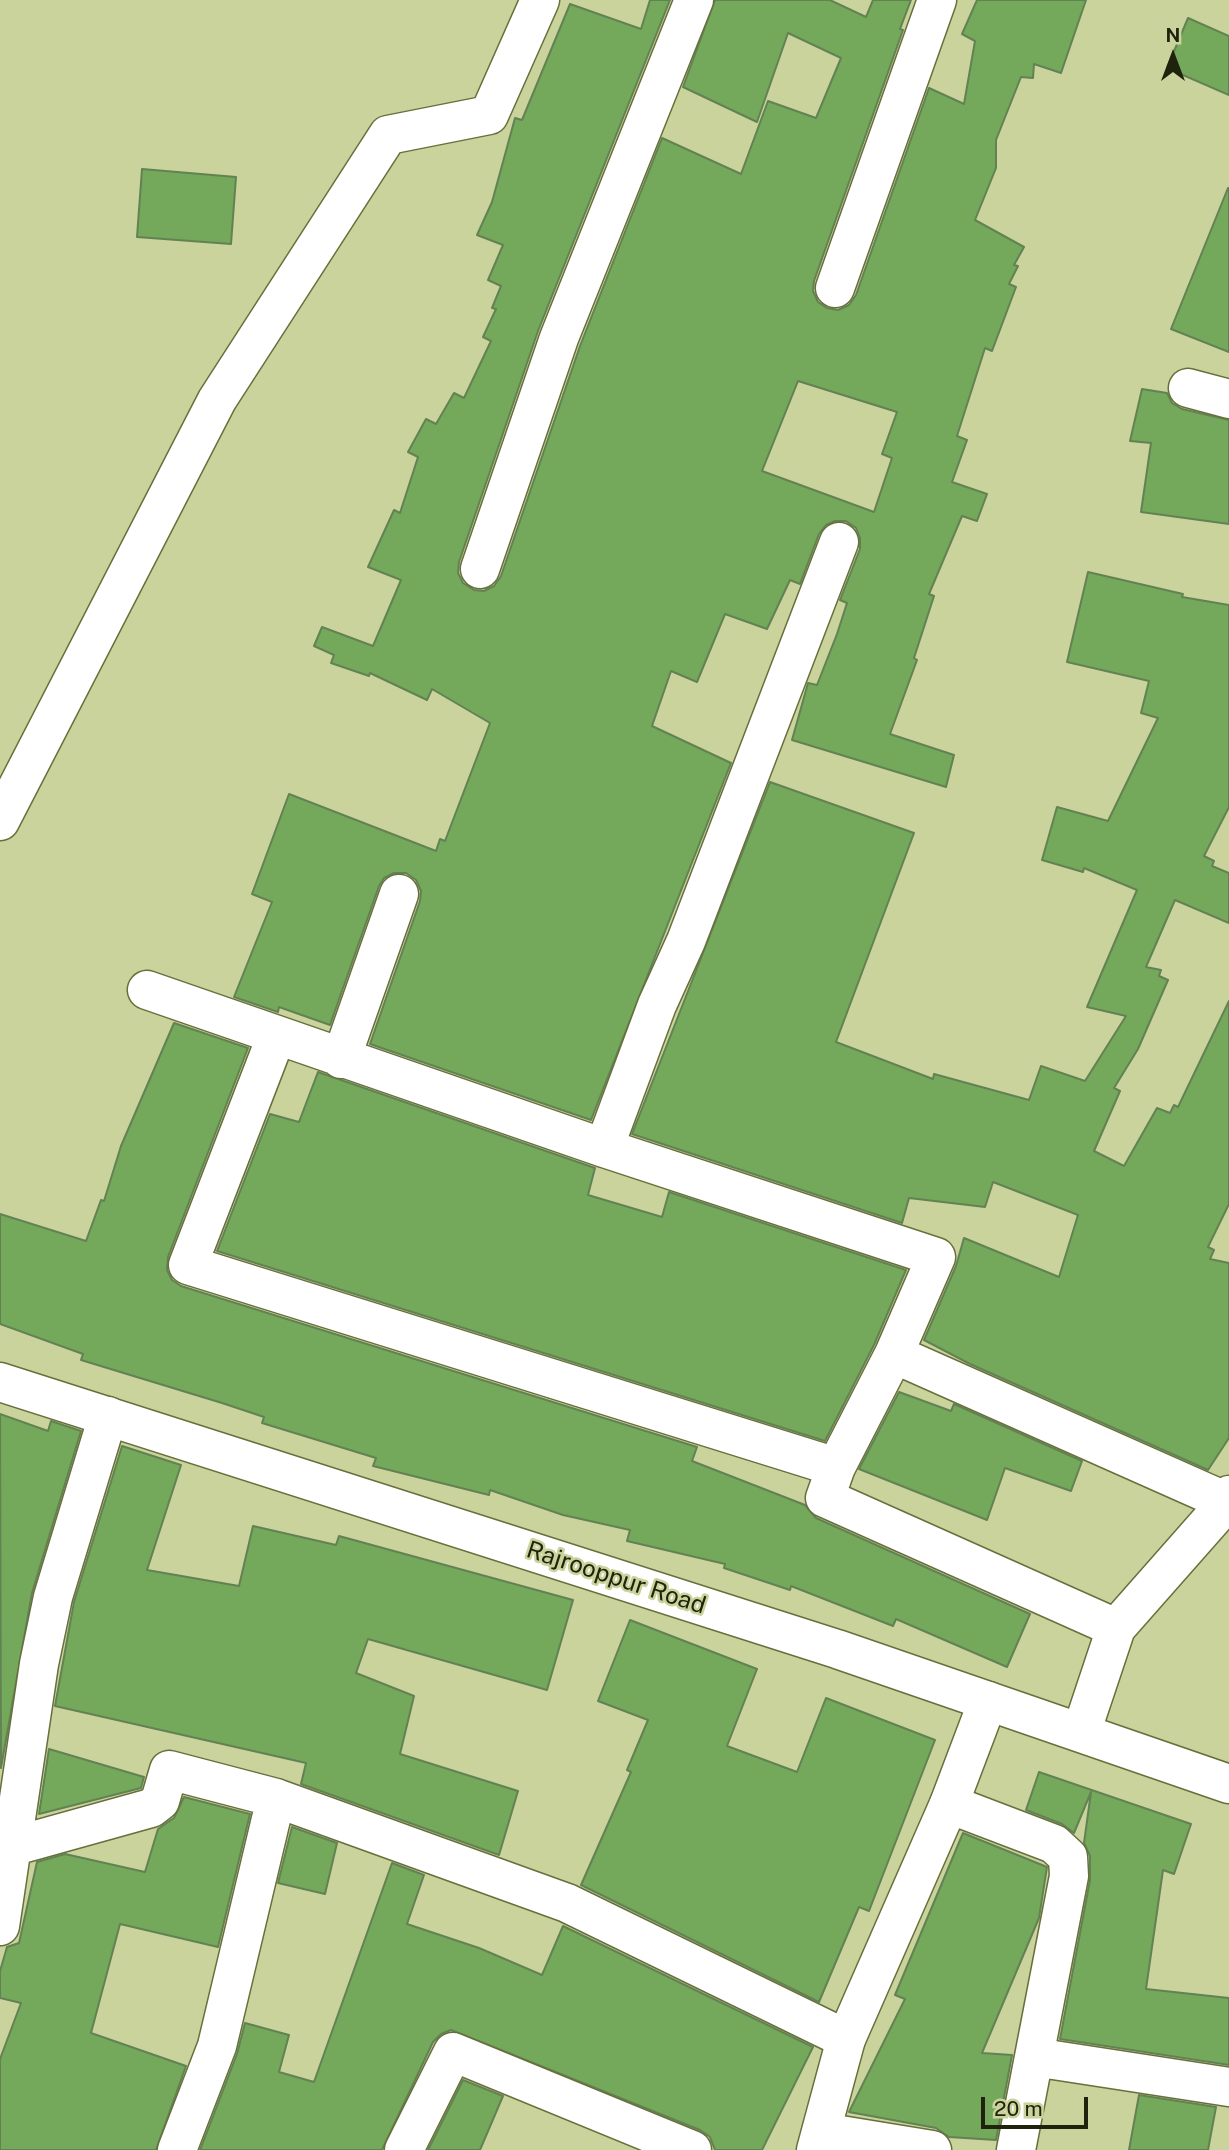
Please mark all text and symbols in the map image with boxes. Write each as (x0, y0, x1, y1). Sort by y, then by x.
north arrow (1138, 21, 1208, 91)
text: N (1166, 24, 1180, 46)
street label: Rajrooppur Road (523, 1535, 709, 1621)
scale bar (984, 2084, 1091, 2128)
text: 20 m (994, 2096, 1043, 2121)

